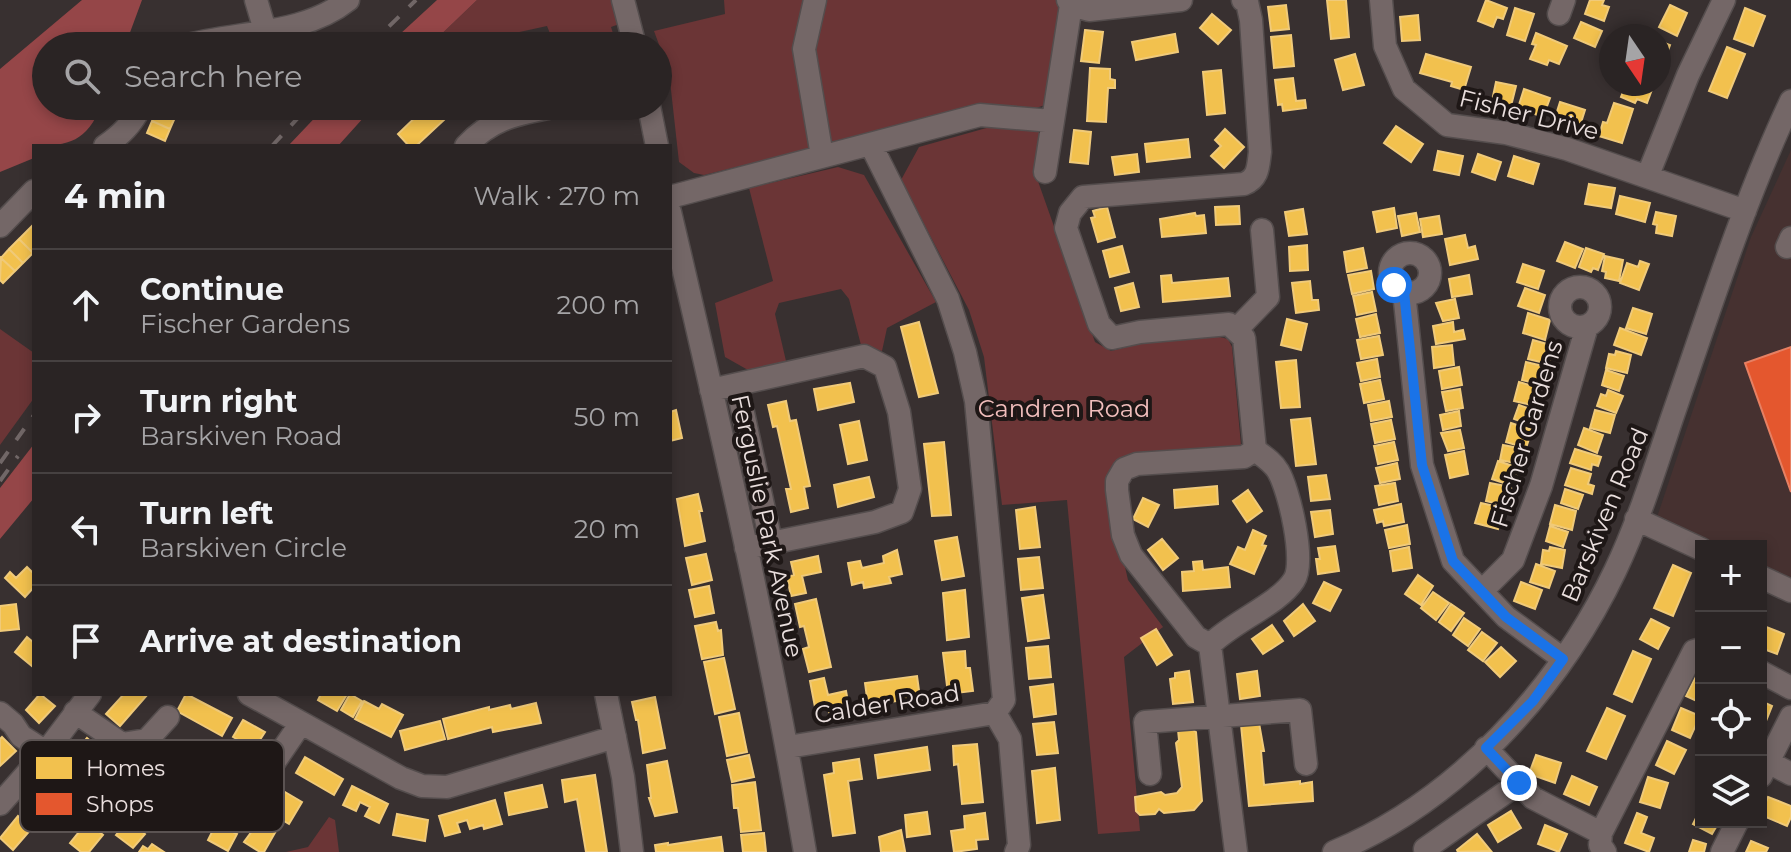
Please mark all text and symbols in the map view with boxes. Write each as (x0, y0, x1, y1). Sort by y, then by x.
north arrow (1599, 24, 1671, 96)
search box (32, 32, 672, 120)
icon: search (60, 54, 104, 98)
text: Search here (124, 58, 302, 95)
street label: Fisher Drive (1456, 83, 1602, 146)
text: 4 min (64, 175, 166, 217)
text: Walk · 270 m (473, 180, 640, 212)
route start (1376, 267, 1412, 303)
text: Continue (140, 271, 284, 308)
icon: ahead (64, 283, 108, 327)
text: 200 m (556, 289, 640, 321)
text: Fischer Gardens (140, 308, 350, 340)
street label: Fischer Gardens (1484, 337, 1569, 531)
text: Turn right (140, 383, 297, 420)
street label: Ferguslie Park Avenue (725, 392, 810, 660)
park label: Candren Road (978, 394, 1150, 423)
icon: right (64, 395, 108, 439)
text: 50 m (574, 401, 640, 433)
text: Barskiven Road (140, 420, 342, 452)
street label: Barskiven Road (1555, 423, 1654, 606)
text: Turn left (140, 495, 273, 532)
icon: left (64, 507, 108, 551)
text: 20 m (574, 513, 640, 545)
text: Barskiven Circle (140, 532, 347, 564)
map controls (1695, 540, 1767, 828)
button: + (1695, 540, 1767, 612)
button: − (1695, 612, 1767, 684)
icon: arrive (64, 619, 108, 663)
text: Arrive at destination (140, 623, 462, 660)
street label: Calder Road (812, 678, 962, 729)
button: locate (1695, 684, 1767, 756)
legend (20, 740, 284, 832)
text: Homes (86, 755, 165, 782)
button: layers (1695, 756, 1767, 828)
route end (1501, 765, 1537, 801)
text: Shops (86, 791, 154, 818)

